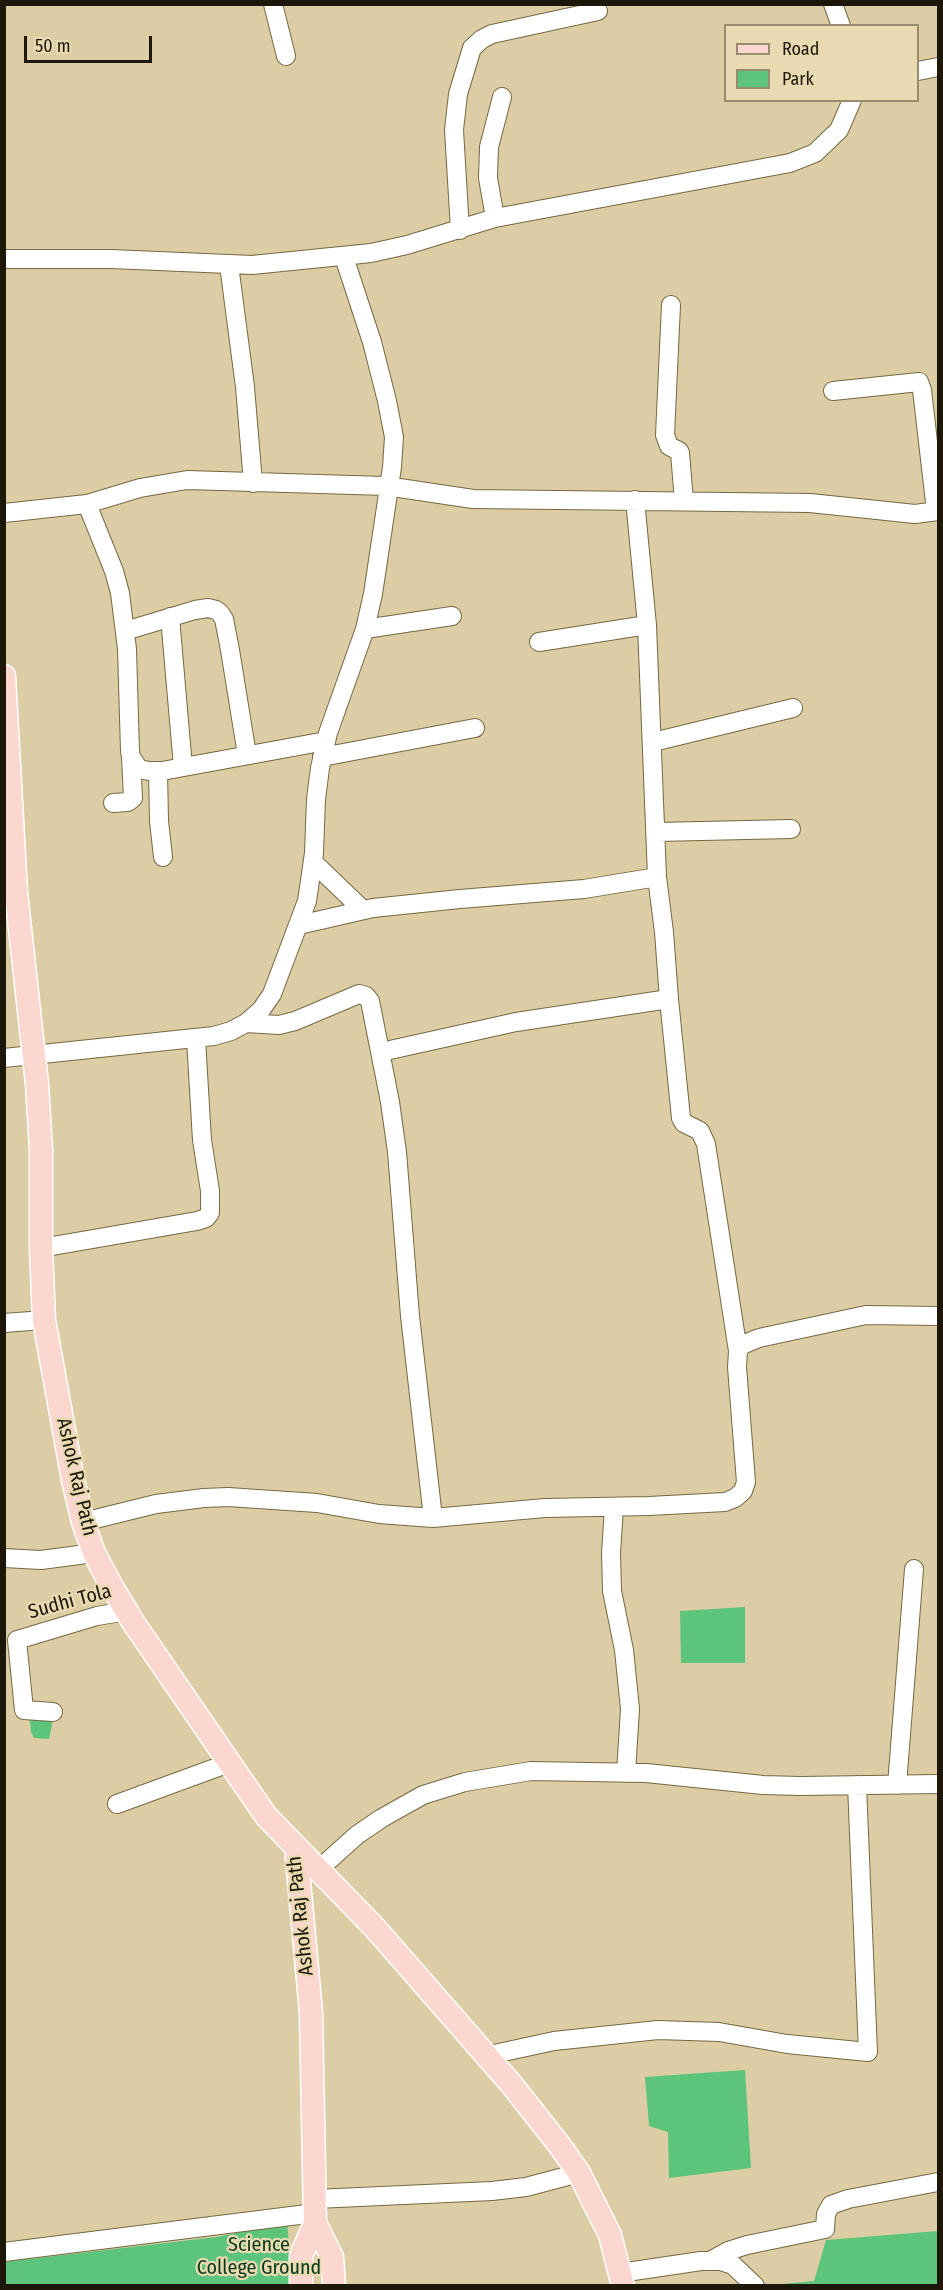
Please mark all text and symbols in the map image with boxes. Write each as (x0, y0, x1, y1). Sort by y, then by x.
scale bar (27, 24, 154, 62)
legend (724, 24, 919, 102)
text: 50 m (35, 35, 71, 57)
text: Road (782, 38, 819, 60)
text: Park (782, 68, 814, 90)
street label: Ashok Raj Path (51, 1416, 101, 1538)
street label: Sudhi Tola (26, 1579, 114, 1625)
street label: Ashok Raj Path (283, 1855, 319, 1977)
park label: Science College Ground (197, 2233, 321, 2280)

